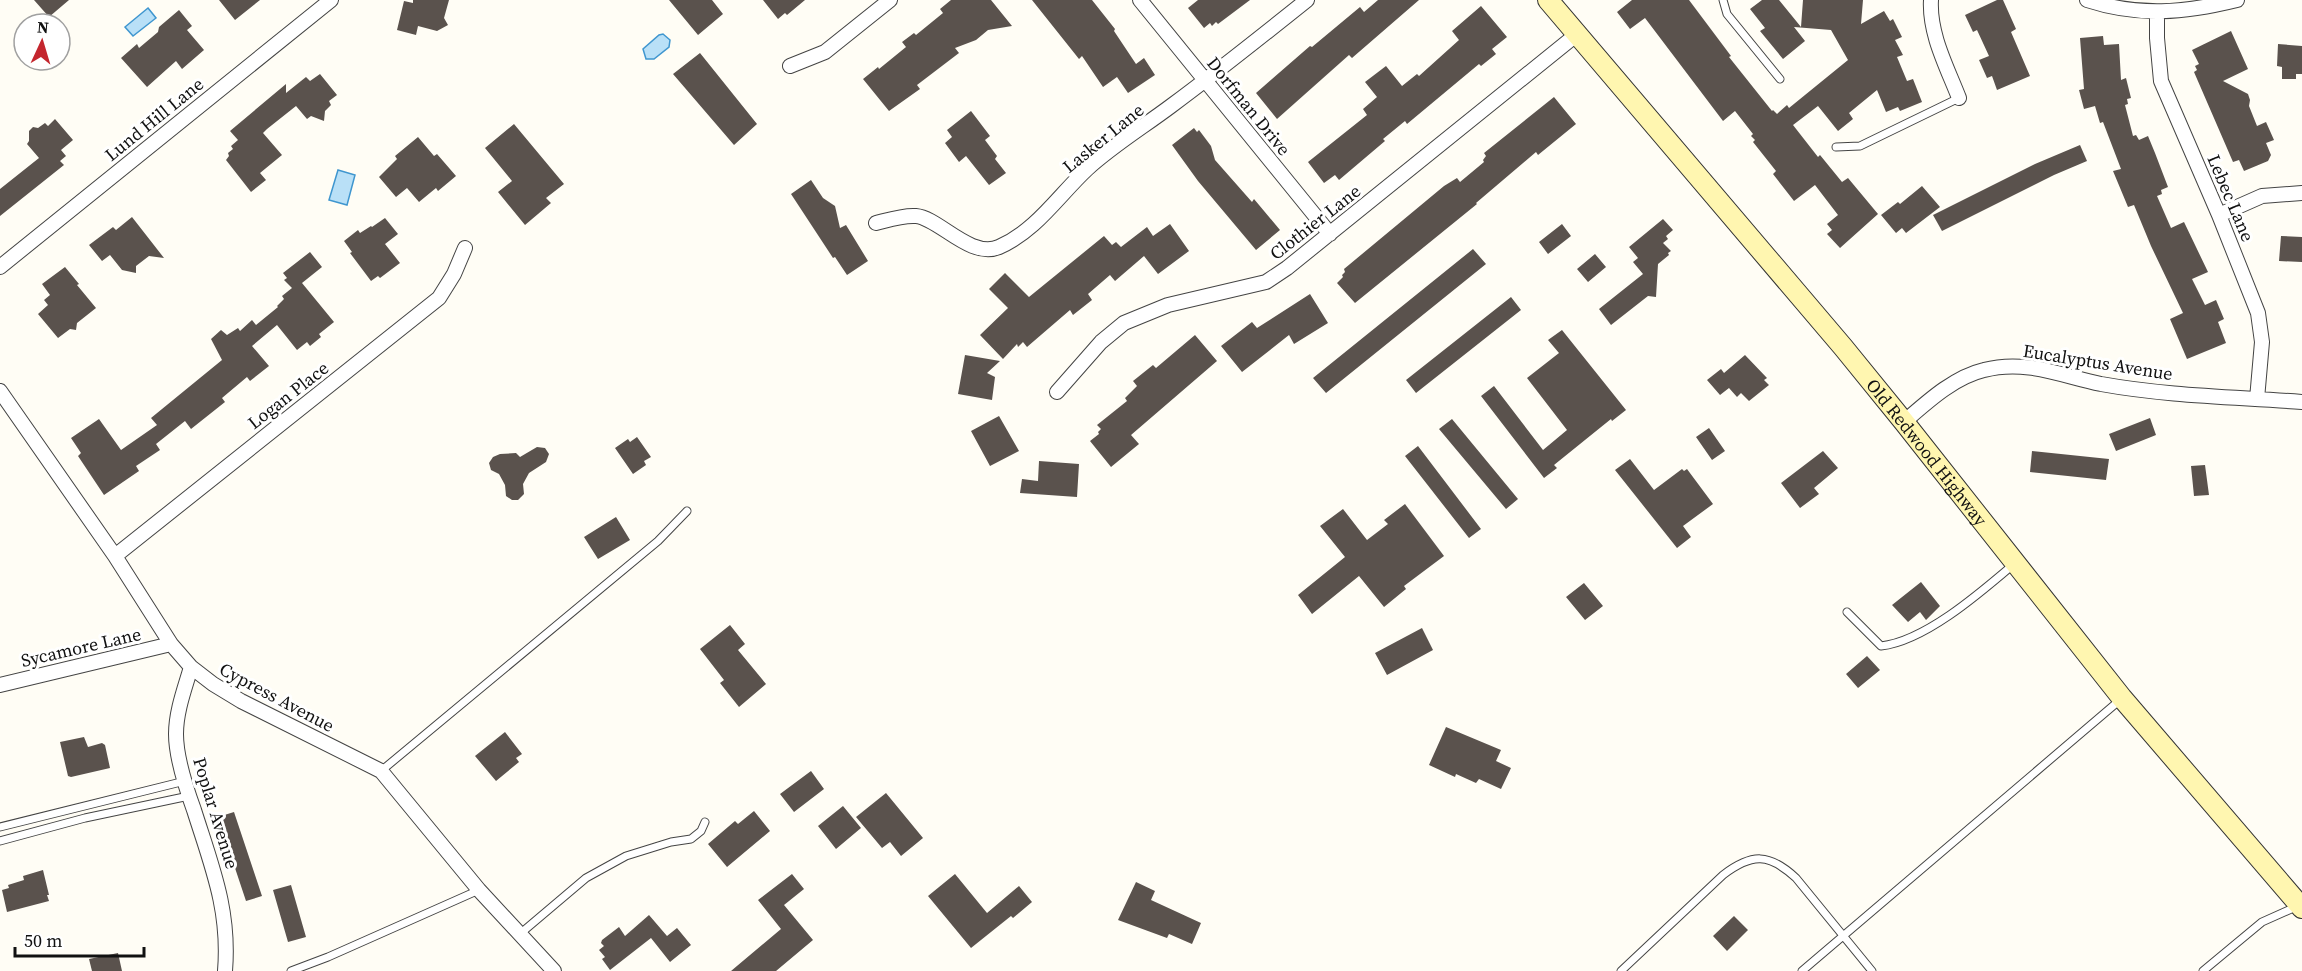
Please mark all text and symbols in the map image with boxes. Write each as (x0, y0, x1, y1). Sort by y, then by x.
north arrow (12, 12, 72, 72)
text: N (36, 16, 50, 38)
street label: Dorfman Drive (1201, 51, 1297, 161)
street label: Lund Hill Lane (99, 71, 209, 167)
street label: Lasker Lane (1057, 97, 1149, 179)
street label: Lebec Lane (2201, 151, 2261, 245)
street label: Clothier Lane (1264, 178, 1366, 266)
street label: Eucalyptus Avenue (2021, 338, 2175, 386)
street label: Logan Place (242, 355, 334, 435)
street label: Old Redwood Highway (1861, 373, 1994, 531)
street label: Sycamore Lane (19, 621, 143, 673)
street label: Cypress Avenue (215, 656, 339, 738)
street label: Poplar Avenue (187, 754, 245, 872)
scale bar (15, 920, 144, 958)
text: 50 m (24, 928, 62, 953)

